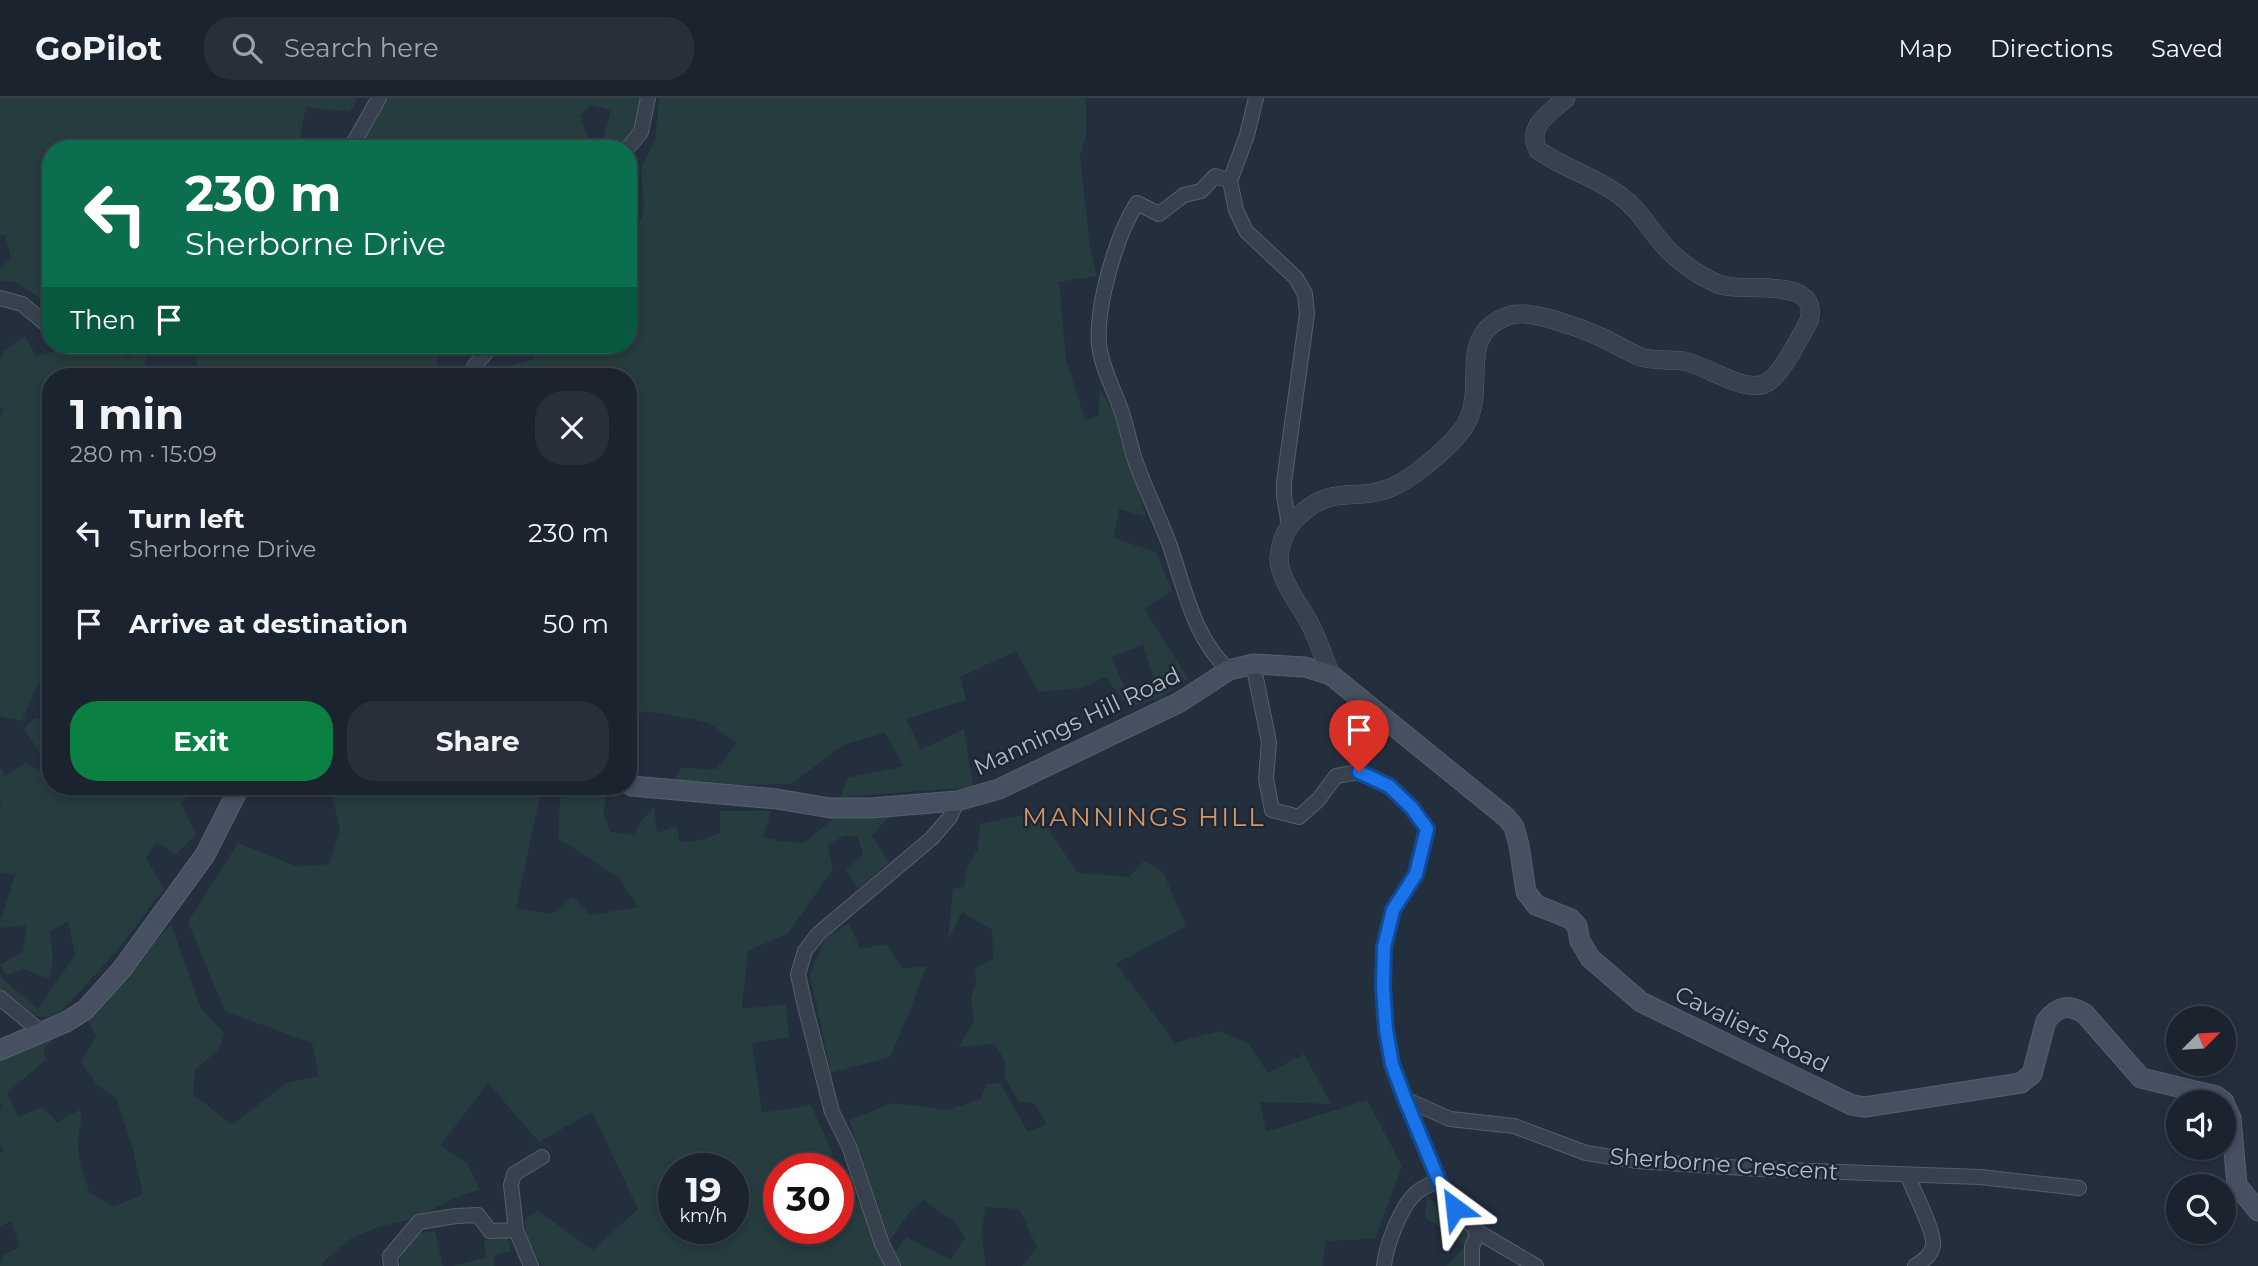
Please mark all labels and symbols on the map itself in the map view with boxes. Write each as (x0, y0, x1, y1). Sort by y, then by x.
street label: Mannings Hill Road (969, 661, 1185, 781)
pin (1329, 700, 1389, 772)
district label: MANNINGS HILL (1022, 801, 1266, 833)
street label: Cavaliers Road (1670, 980, 1834, 1078)
north arrow (2166, 1006, 2236, 1076)
street label: Sherborne Crescent (1609, 1142, 1839, 1186)
speed limit sign: 30 (763, 1153, 854, 1244)
position arrow (1418, 1171, 1492, 1245)

